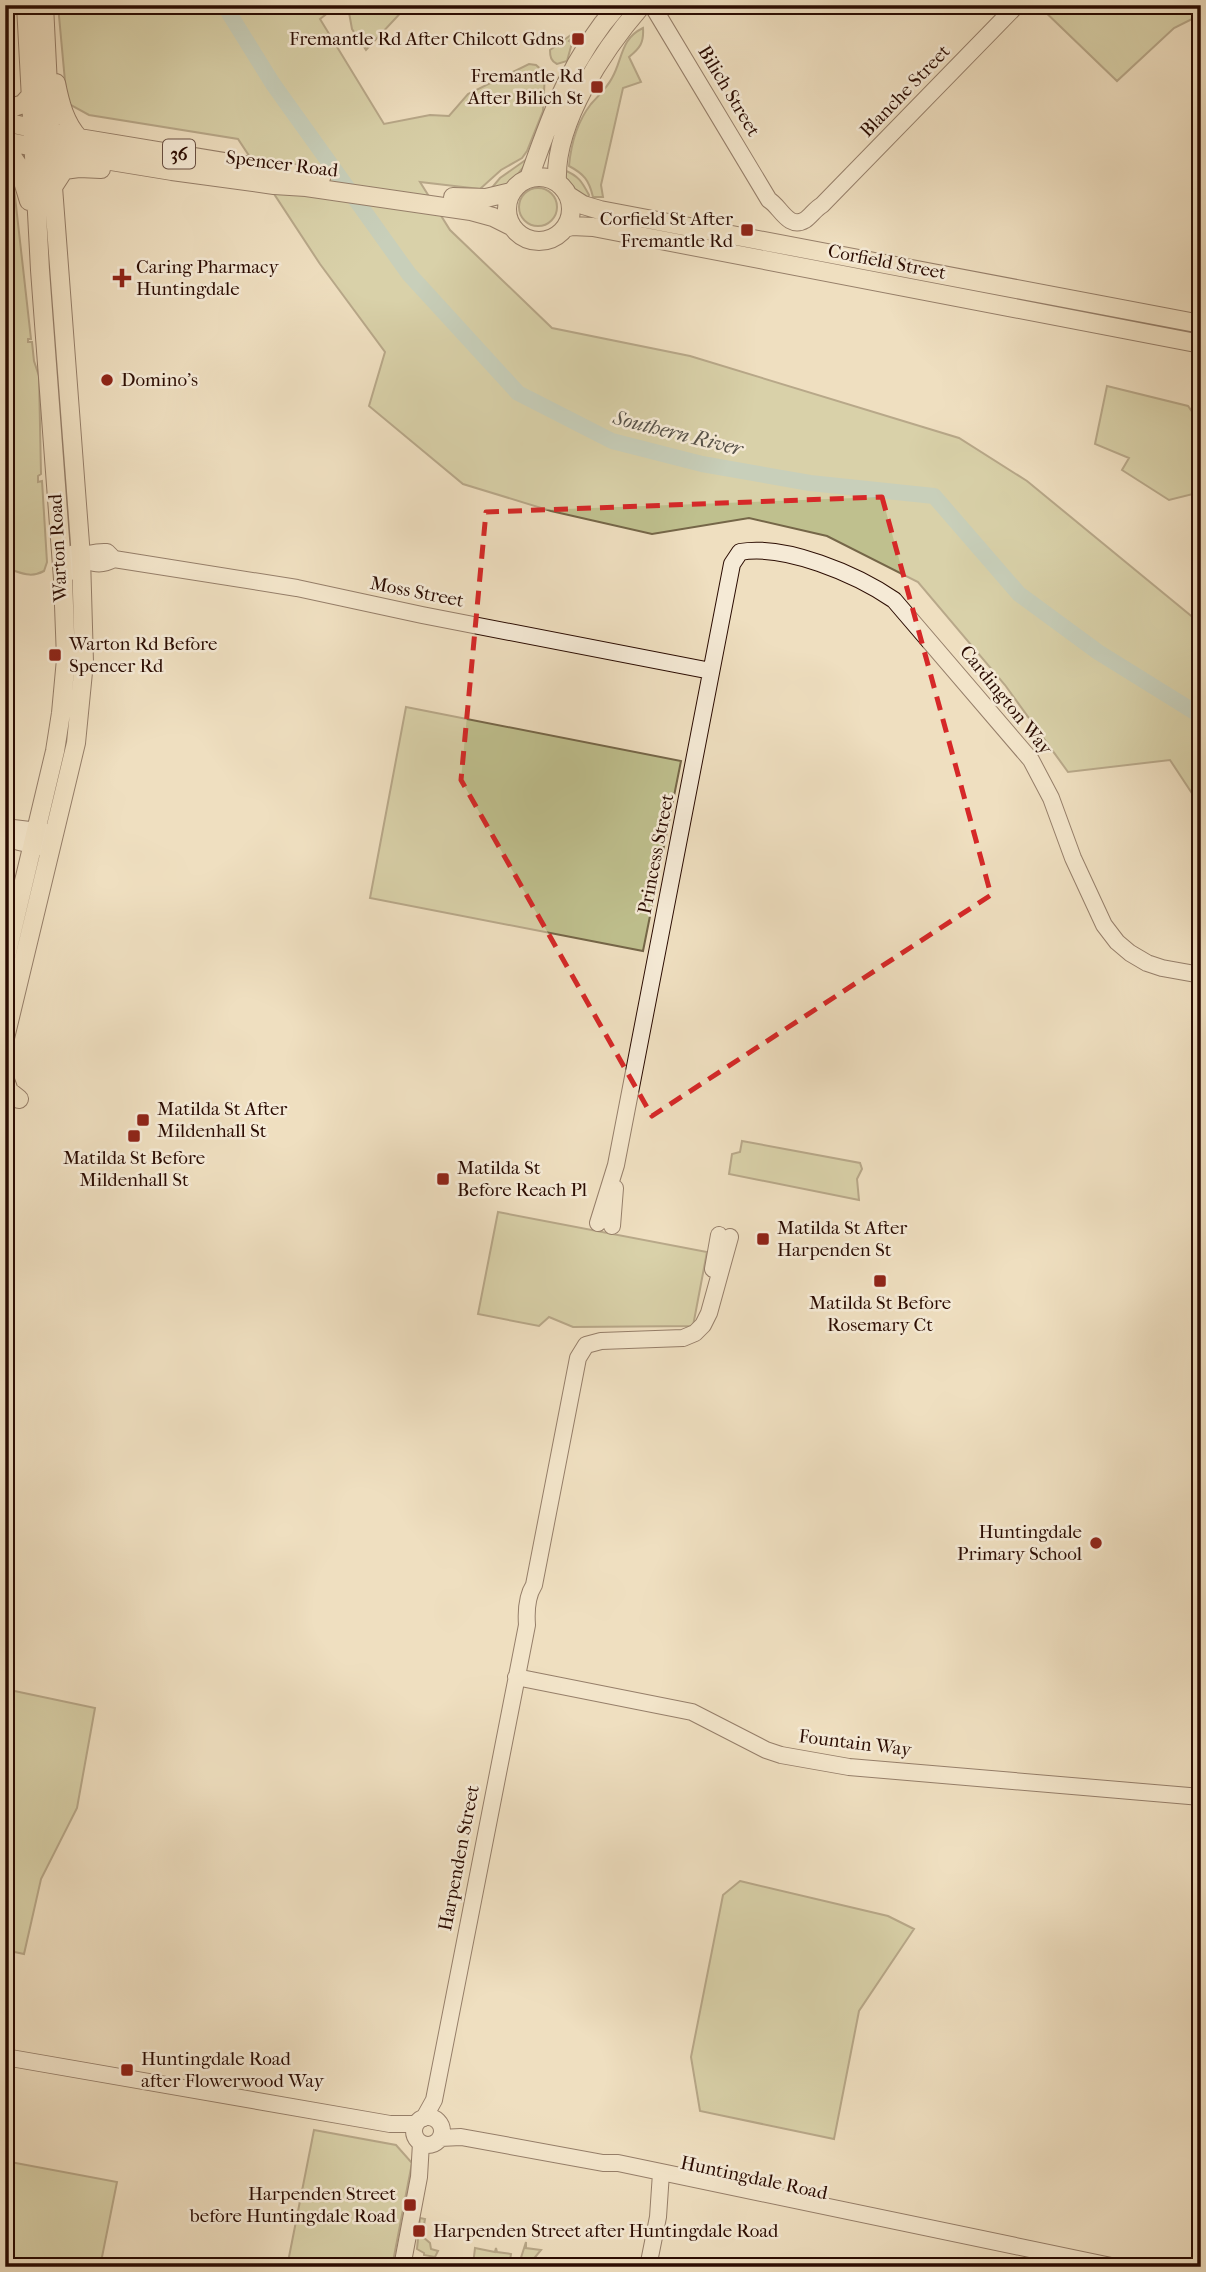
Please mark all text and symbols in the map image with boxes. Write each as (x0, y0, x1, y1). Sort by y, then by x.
place label: Fremantle Rd After Chilcott Gdns (289, 28, 564, 50)
marker: Fremantle Rd After Chilcott Gdns (570, 31, 586, 47)
street label: Blanche Street (855, 40, 955, 142)
street label: Bilich Street (693, 42, 765, 141)
place label: Fremantle Rd After Bilich St (467, 65, 584, 109)
marker: Fremantle Rd After Bilich St (589, 79, 605, 95)
road number: 36 (163, 140, 195, 168)
street label: Spencer Road (225, 146, 340, 182)
place label: Corfield St After Fremantle Rd (600, 208, 734, 252)
marker: Corfield St After Fremantle Rd (739, 222, 755, 238)
street label: Corfield Street (826, 240, 948, 284)
place label: Caring Pharmacy Huntingdale (136, 256, 279, 300)
marker: Caring Pharmacy Huntingdale (114, 270, 130, 286)
place label: Domino's (121, 369, 198, 391)
marker: Domino's (99, 372, 115, 388)
water label: Southern River (610, 405, 747, 461)
street label: Warton Road (44, 493, 72, 604)
street label: Moss Street (368, 572, 466, 612)
place label: Warton Rd Before Spencer Rd (68, 633, 217, 677)
street label: Cardington Way (955, 641, 1057, 760)
marker: Warton Rd Before Spencer Rd (47, 647, 63, 663)
street label: Princess Street (634, 792, 678, 916)
place label: Matilda St After Mildenhall St (157, 1098, 288, 1142)
marker: Matilda St After Mildenhall St (135, 1112, 151, 1128)
marker: Matilda St Before Mildenhall St (126, 1128, 142, 1144)
place label: Matilda St Before Mildenhall St (63, 1147, 205, 1191)
place label: Matilda St Before Reach Pl (457, 1157, 587, 1201)
marker: Matilda St Before Reach Pl (435, 1171, 451, 1187)
place label: Matilda St After Harpenden St (777, 1217, 908, 1261)
marker: Matilda St After Harpenden St (755, 1231, 771, 1247)
marker: Matilda St Before Rosemary Ct (872, 1273, 888, 1289)
place label: Matilda St Before Rosemary Ct (809, 1292, 951, 1336)
place label: Huntingdale Primary School (957, 1521, 1082, 1565)
marker: Huntingdale Primary School (1088, 1535, 1104, 1551)
street label: Fountain Way (797, 1725, 914, 1761)
street label: Harpenden Street (434, 1783, 484, 1933)
place label: Huntingdale Road after Flowerwood Way (141, 2048, 325, 2092)
marker: Huntingdale Road after Flowerwood Way (119, 2062, 135, 2078)
street label: Huntingdale Road (678, 2152, 830, 2204)
place label: Harpenden Street before Huntingdale Road (189, 2183, 397, 2227)
marker: Harpenden Street before Huntingdale Road (402, 2197, 418, 2213)
place label: Harpenden Street after Huntingdale Road (433, 2220, 779, 2242)
marker: Harpenden Street after Huntingdale Road (411, 2223, 427, 2239)

